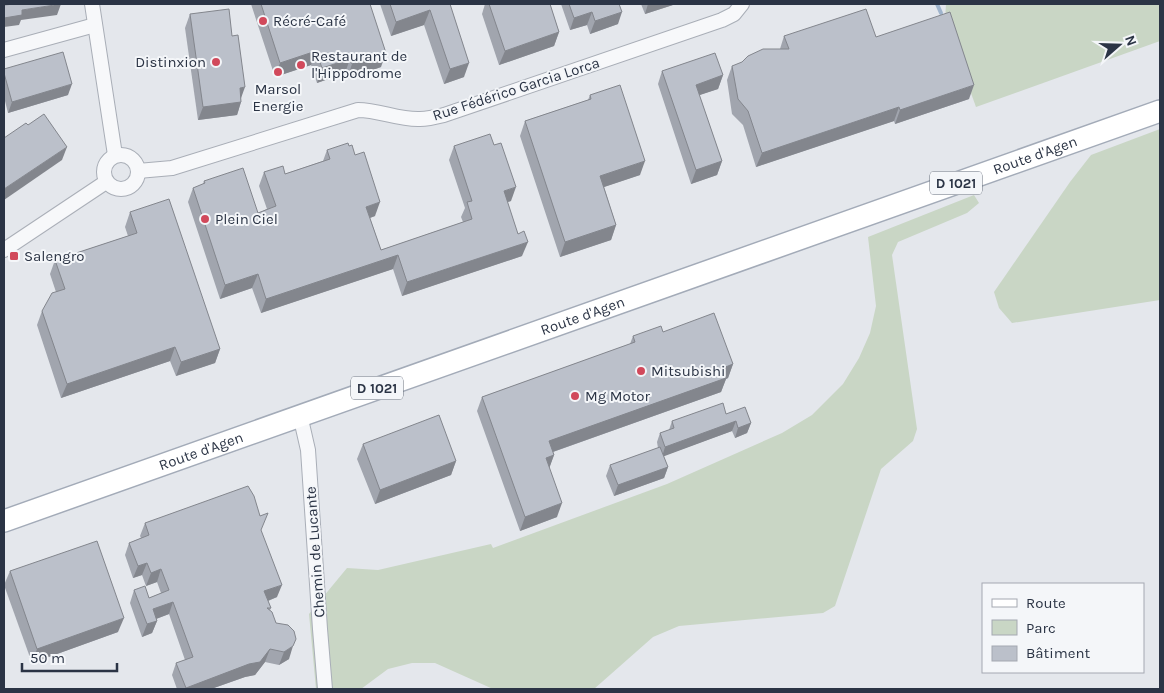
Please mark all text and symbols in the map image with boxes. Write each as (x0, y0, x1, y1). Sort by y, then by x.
place label: Récré-Café (273, 12, 346, 30)
marker: Récré-Café (257, 15, 269, 27)
north arrow (1094, 20, 1144, 70)
text: N (1121, 33, 1140, 48)
place label: Restaurant de l'Hippodrome (311, 47, 407, 82)
place label: Distinxion (135, 53, 206, 71)
street label: Rue Fédérico Garcia Lorca (430, 53, 602, 125)
marker: Distinxion (210, 56, 222, 68)
marker: Restaurant de l'Hippodrome (295, 59, 307, 71)
marker: Marsol Energie (272, 66, 284, 78)
place label: Marsol Energie (252, 80, 304, 115)
street label: Route d'Agen (991, 132, 1080, 179)
road number: D 1021 (930, 172, 982, 194)
place label: Plein Ciel (215, 210, 278, 228)
marker: Plein Ciel (199, 213, 211, 225)
place label: Salengro (24, 247, 84, 265)
marker: Salengro (8, 250, 20, 262)
street label: Route d'Agen (538, 293, 627, 339)
place label: Mitsubishi (651, 362, 726, 380)
marker: Mitsubishi (635, 365, 647, 377)
road number: D 1021 (351, 376, 403, 399)
place label: Mg Motor (585, 387, 650, 405)
marker: Mg Motor (569, 390, 581, 402)
street label: Route d'Agen (156, 428, 246, 474)
street label: Chemin de Lucante (301, 486, 329, 618)
legend (982, 583, 1144, 673)
text: Route (1026, 594, 1066, 612)
text: Parc (1026, 619, 1056, 637)
scale bar (22, 640, 118, 672)
text: Bâtiment (1026, 644, 1090, 662)
text: 50 m (30, 649, 65, 667)

